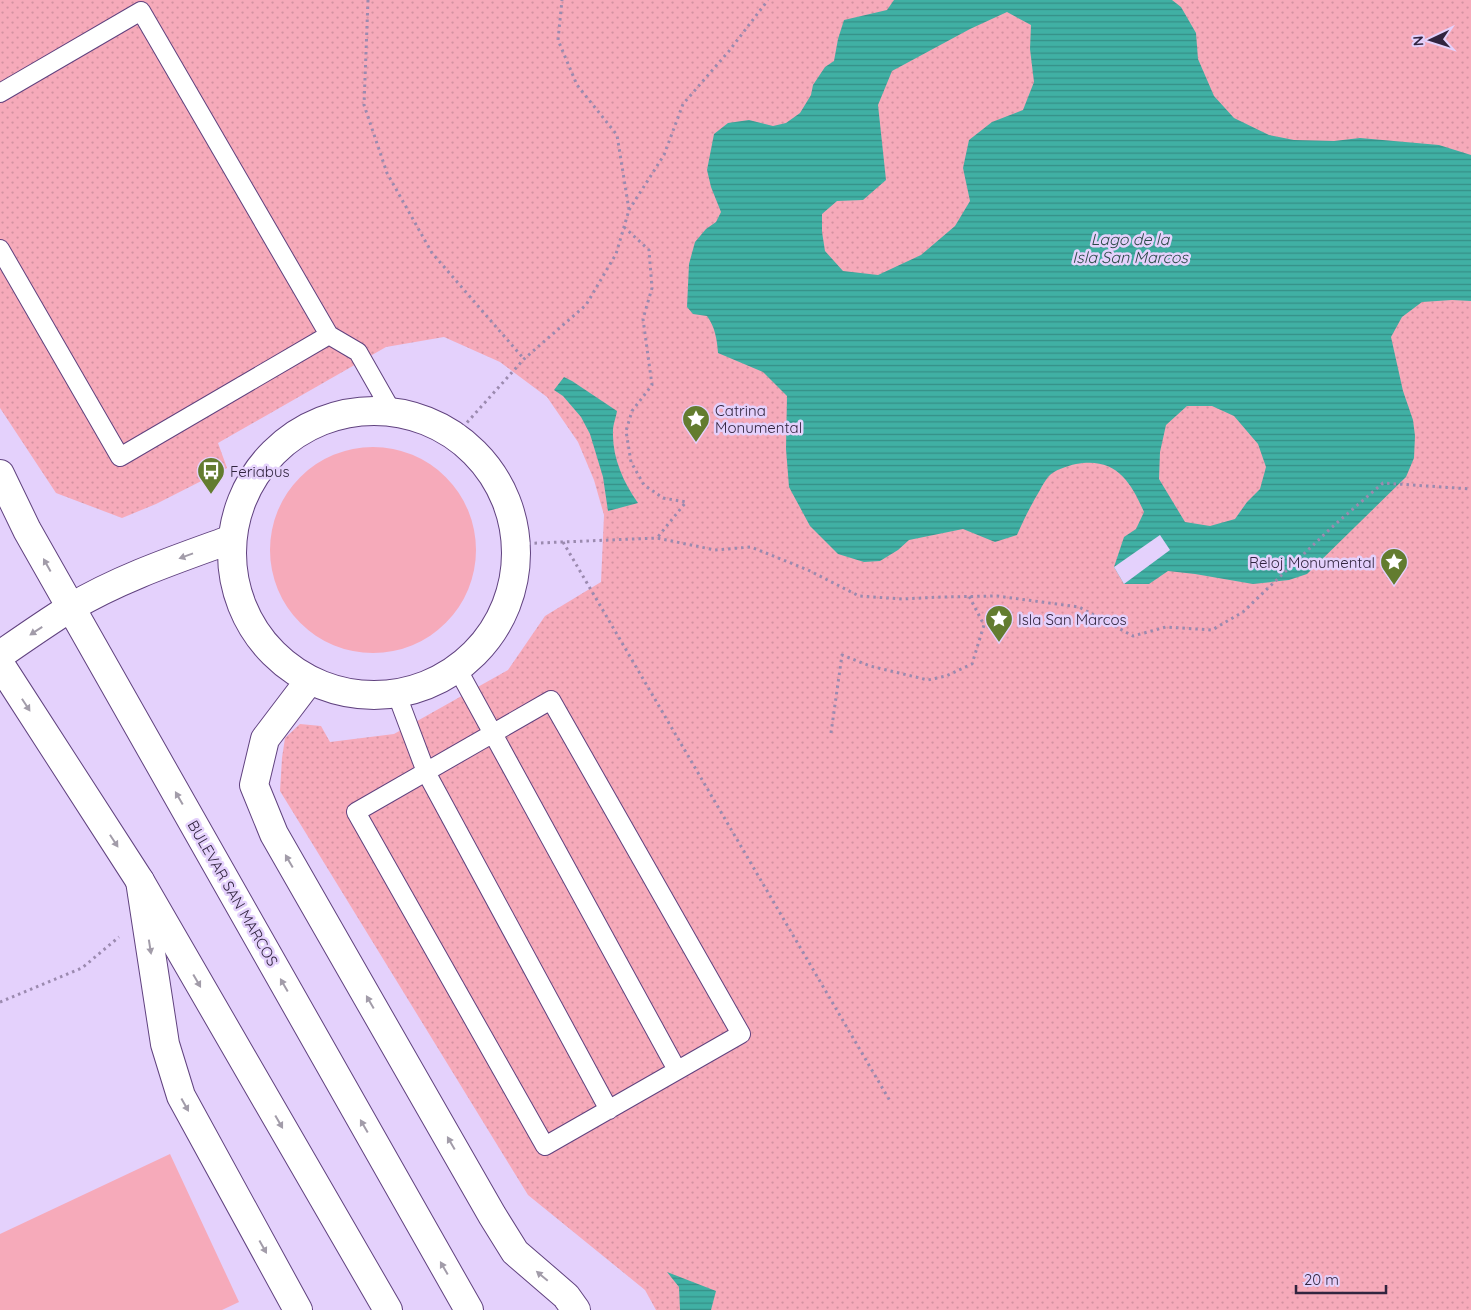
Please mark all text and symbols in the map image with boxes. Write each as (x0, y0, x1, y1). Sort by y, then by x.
north arrow (1406, 15, 1456, 65)
text: N (1409, 35, 1427, 47)
water label: Lago de la Isla San Marcos (1072, 229, 1189, 267)
place label: Catrina Monumental (715, 401, 802, 437)
place icon: Catrina Monumental (681, 404, 711, 443)
bus stop icon: Feriabus (196, 456, 226, 495)
place label: Feriabus (230, 462, 289, 481)
place icon: Reloj Monumental (1379, 547, 1409, 586)
one-way arrow (178, 552, 193, 560)
place label: Reloj Monumental (1249, 553, 1375, 572)
one-way arrow (43, 559, 52, 572)
place icon: Isla San Marcos (984, 604, 1014, 643)
place label: Isla San Marcos (1018, 610, 1127, 629)
one-way arrow (29, 626, 42, 636)
one-way arrow (22, 698, 31, 711)
one-way arrow (174, 791, 183, 804)
street label: BULEVAR SAN MARCOS (183, 817, 283, 969)
one-way arrow (109, 835, 119, 848)
one-way arrow (285, 854, 294, 868)
one-way arrow (146, 939, 154, 955)
one-way arrow (193, 974, 202, 988)
one-way arrow (280, 978, 289, 991)
one-way arrow (366, 995, 374, 1009)
one-way arrow (181, 1097, 189, 1112)
one-way arrow (274, 1115, 283, 1128)
one-way arrow (360, 1120, 369, 1133)
one-way arrow (446, 1137, 455, 1150)
one-way arrow (259, 1240, 268, 1254)
one-way arrow (440, 1261, 449, 1274)
scale bar (1296, 1262, 1386, 1294)
one-way arrow (536, 1270, 549, 1281)
text: 20 m (1304, 1270, 1339, 1289)

